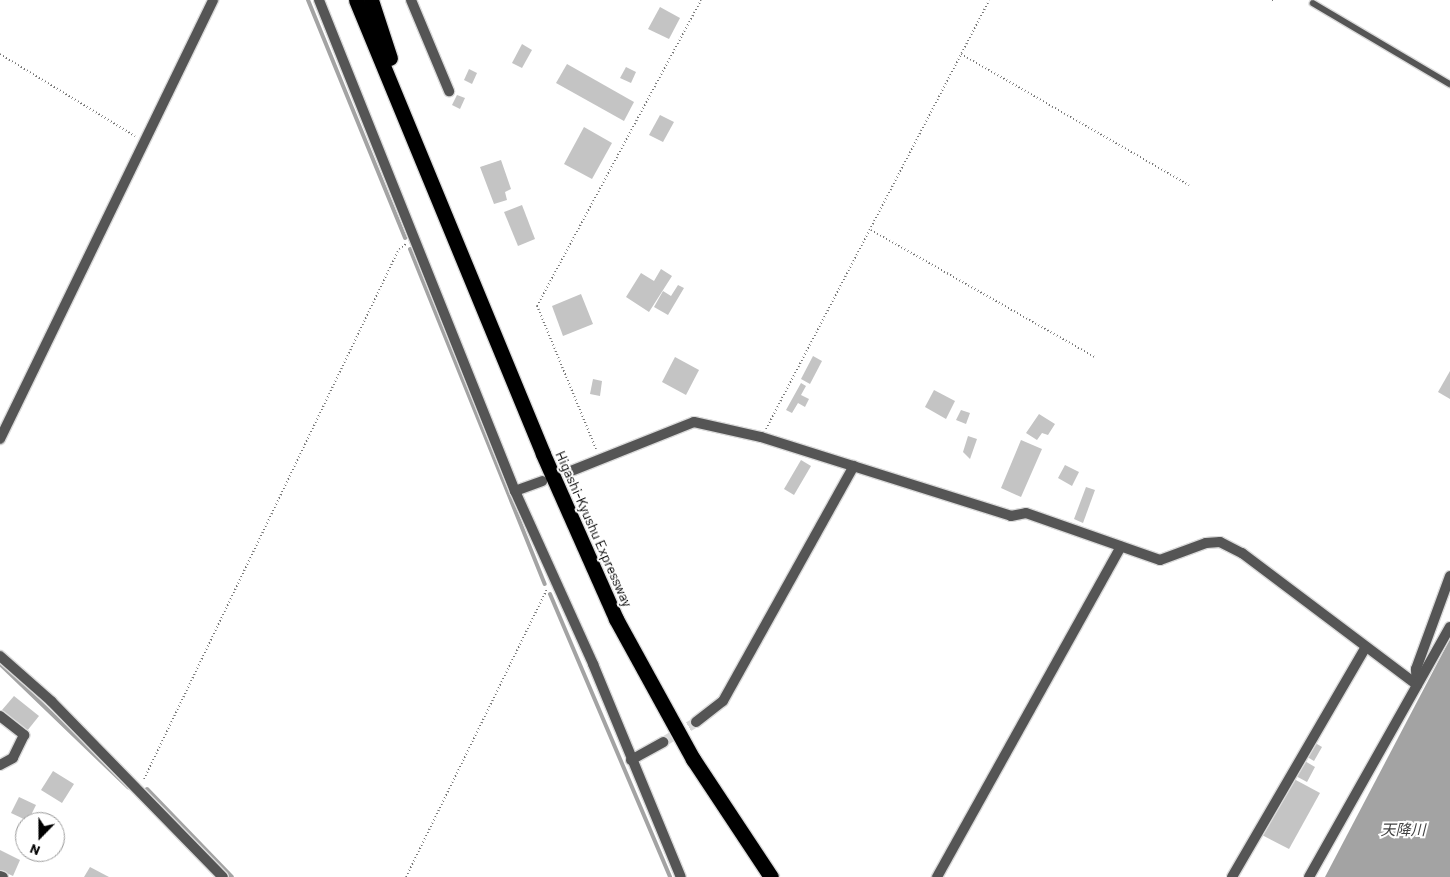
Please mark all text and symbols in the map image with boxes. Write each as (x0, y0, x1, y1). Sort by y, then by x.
street label: Higashi-Kyushu Expressway (552, 448, 636, 610)
north arrow (15, 812, 65, 862)
water label: 天降川 (1381, 821, 1425, 839)
text: N (27, 841, 42, 860)

